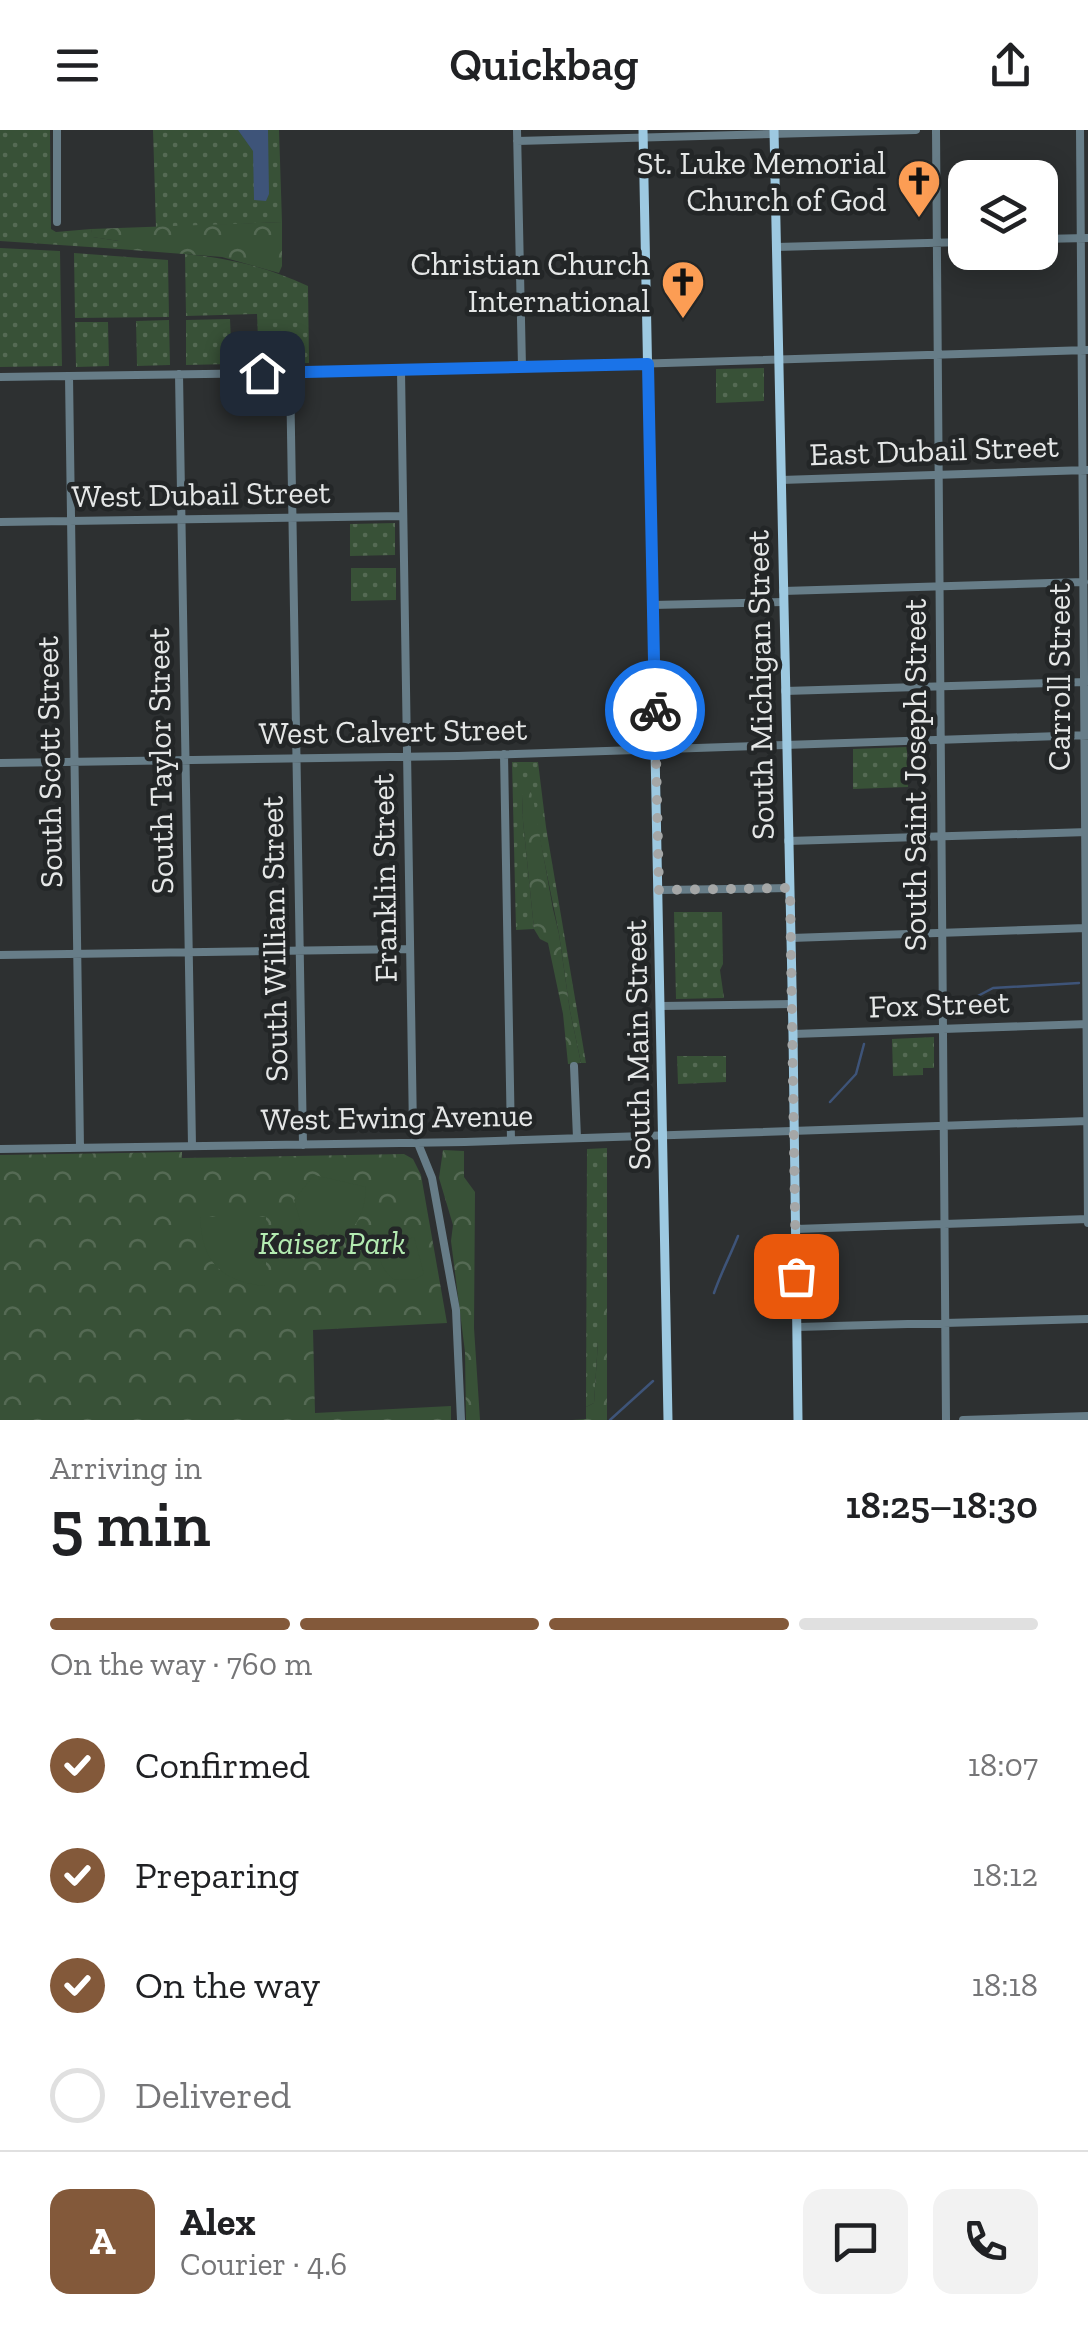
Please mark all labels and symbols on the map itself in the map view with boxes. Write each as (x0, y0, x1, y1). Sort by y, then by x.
place label: St. Luke Memorial Church of God (637, 144, 886, 219)
church icon: St. Luke Memorial Church of God (896, 158, 942, 219)
place label: Christian Church International (410, 245, 650, 320)
church icon: Christian Church International (660, 259, 706, 320)
pin (220, 331, 305, 416)
street label: East Dubail Street (809, 427, 1059, 473)
street label: West Dubail Street (71, 473, 331, 515)
street label: South Michigan Street (738, 530, 782, 840)
street label: Carroll Street (1040, 583, 1078, 771)
street label: South Saint Joseph Street (896, 599, 934, 951)
street label: South Taylor Street (139, 627, 181, 895)
street label: South Scott Street (28, 636, 70, 888)
courier (605, 660, 705, 760)
street label: West Calvert Street (258, 710, 528, 752)
street label: Franklin Street (363, 773, 405, 983)
street label: South William Street (253, 796, 295, 1082)
street label: South Main Street (616, 919, 658, 1171)
street label: Fox Street (868, 983, 1010, 1025)
street label: West Ewing Avenue (260, 1096, 534, 1138)
park label: Kaiser Park (258, 1224, 406, 1262)
pin (754, 1234, 839, 1319)

